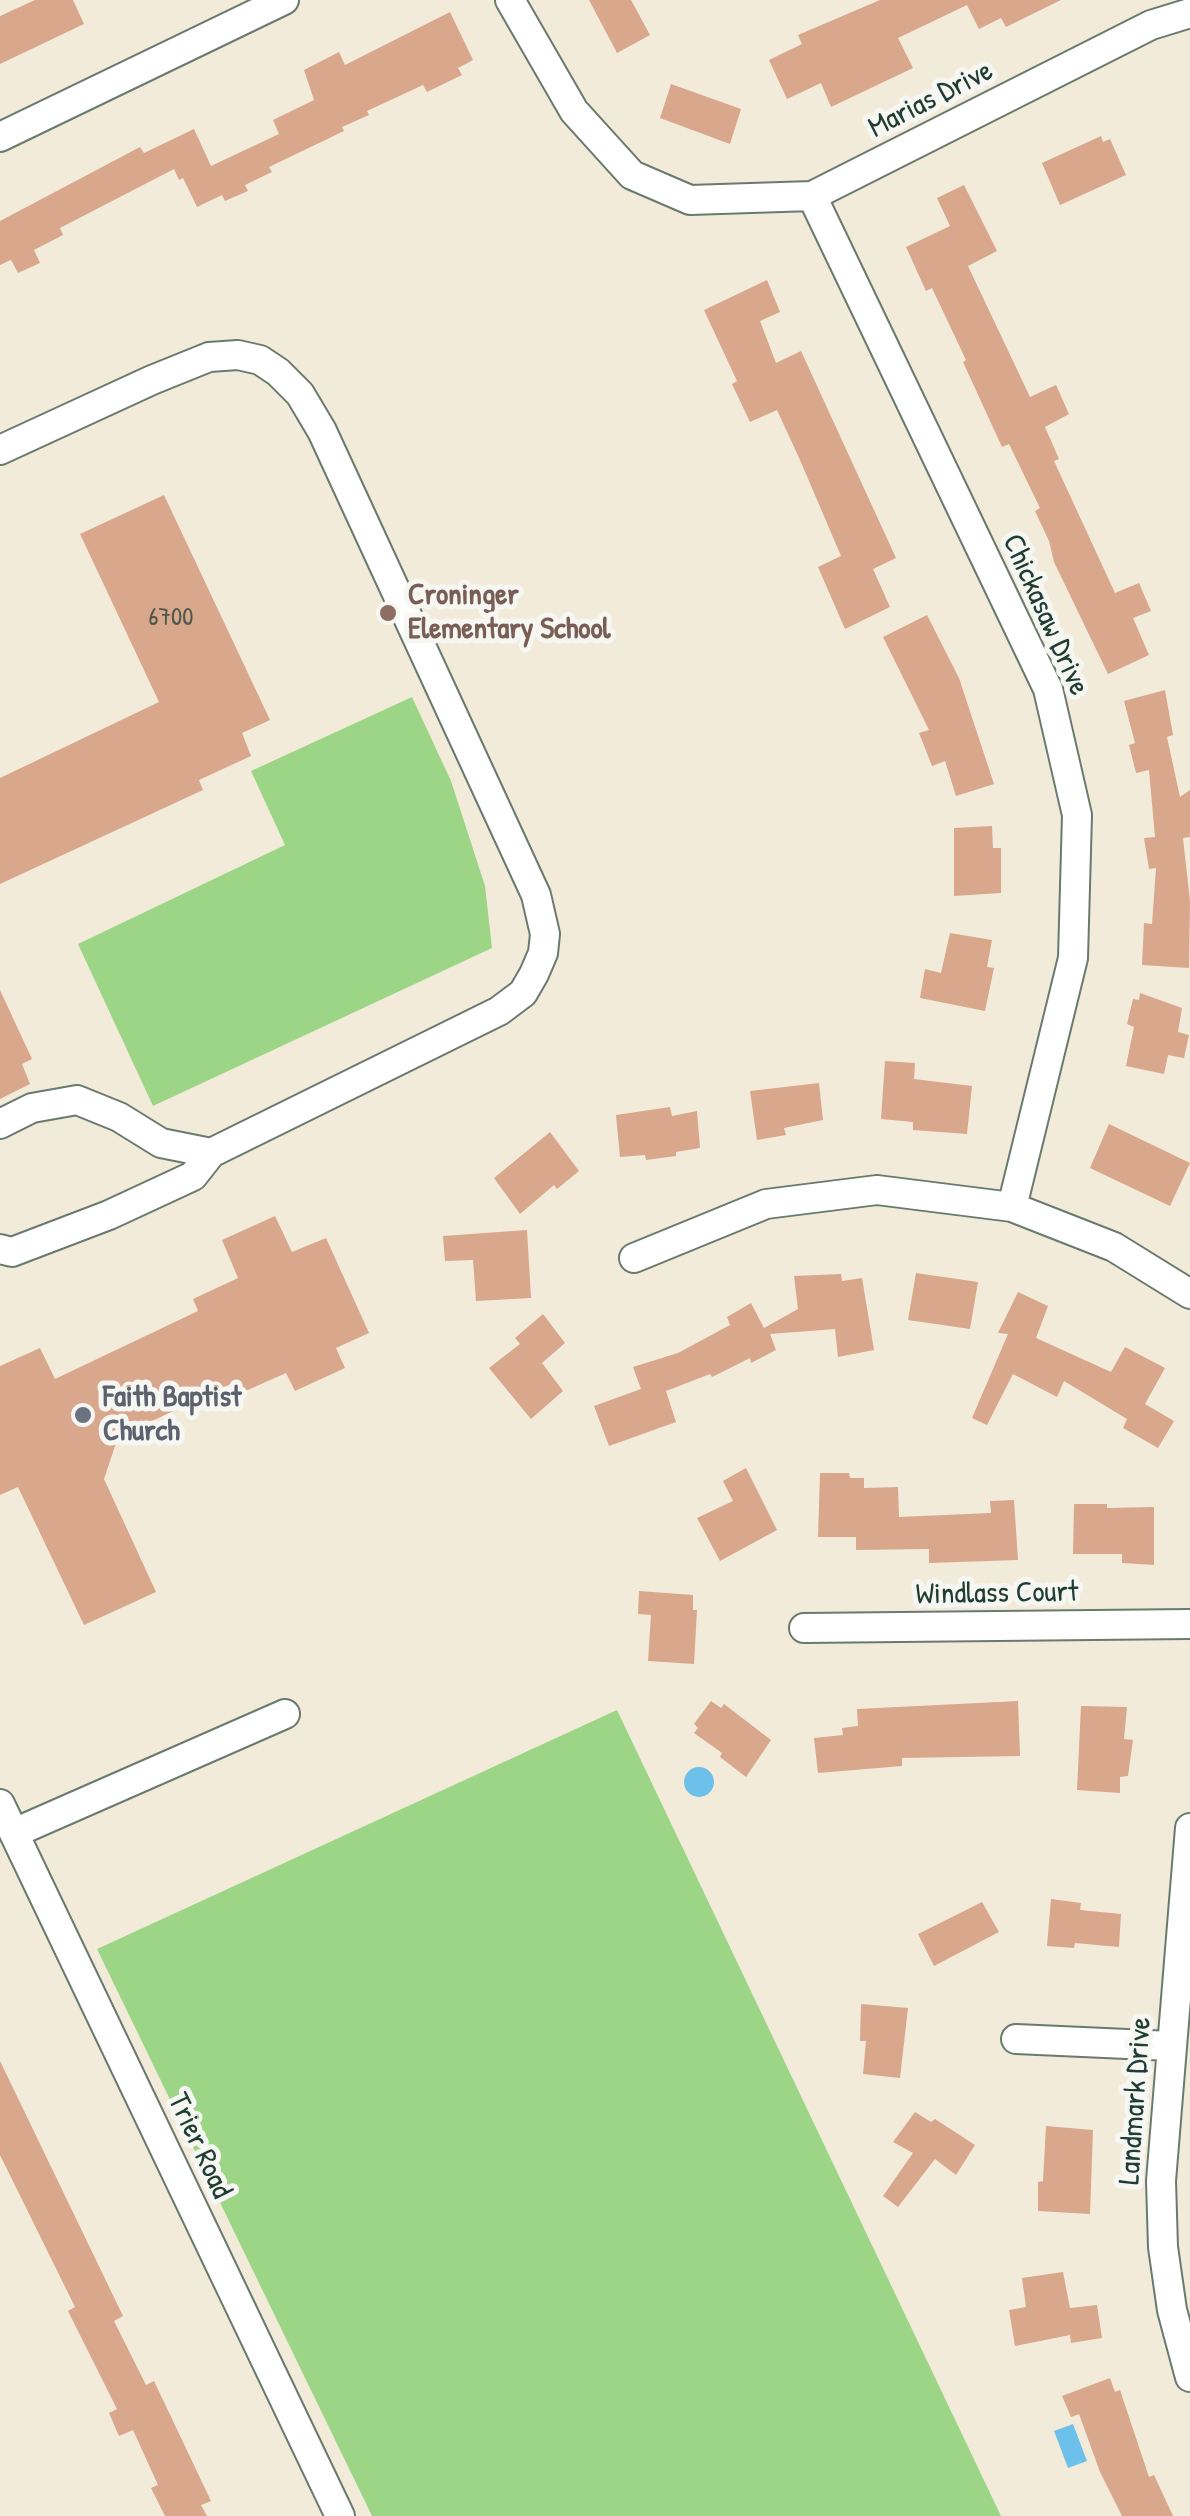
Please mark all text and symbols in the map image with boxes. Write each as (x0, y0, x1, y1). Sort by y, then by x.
street label: Marias Drive (863, 53, 999, 147)
street label: Chickasaw Drive (994, 529, 1096, 701)
place label: Croninger Elementary School (408, 578, 610, 648)
marker: Croninger Elementary School (377, 602, 399, 624)
house number: 6700 (149, 603, 193, 633)
place label: Faith Baptist Church (103, 1380, 241, 1450)
marker: Faith Baptist Church (72, 1404, 94, 1426)
street label: Windlass Court (915, 1575, 1079, 1613)
street label: Landmark Drive (1112, 2016, 1160, 2186)
street label: Trier Road (159, 2088, 239, 2204)

